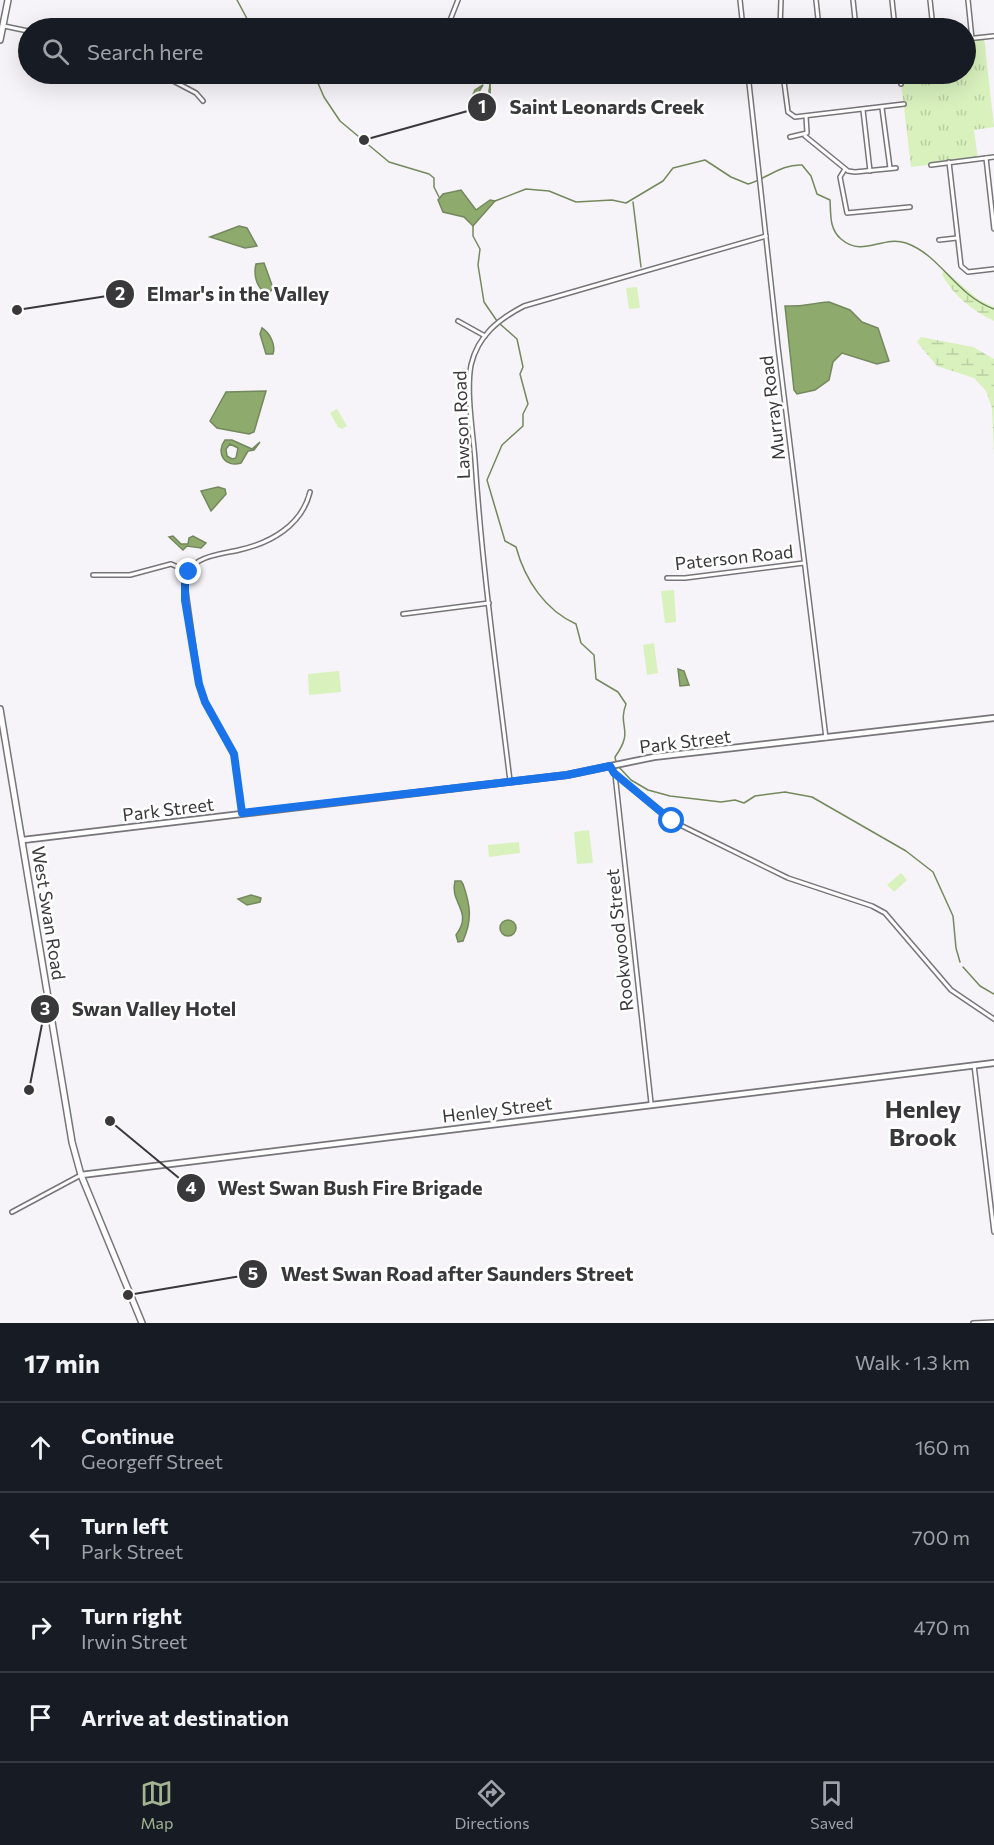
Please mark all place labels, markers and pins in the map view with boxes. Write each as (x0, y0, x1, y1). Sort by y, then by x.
callout: Saint Leonards Creek (467, 88, 716, 126)
callout: Elmar's in the Valley (105, 275, 341, 313)
callout: Swan Valley Hotel (30, 990, 249, 1028)
callout: West Swan Bush Fire Brigade (176, 1169, 495, 1207)
callout: West Swan Road after Saunders Street (238, 1255, 645, 1293)

